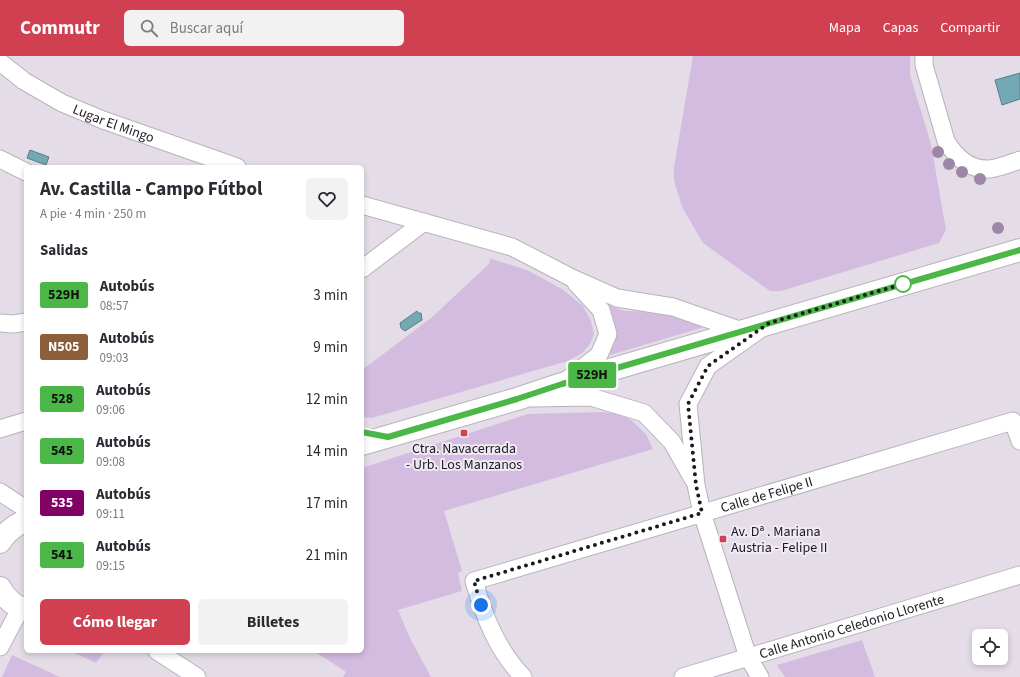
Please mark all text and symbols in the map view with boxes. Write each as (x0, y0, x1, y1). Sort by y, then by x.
search box (124, 10, 404, 46)
text: Commutr (20, 15, 100, 42)
icon: search (138, 17, 160, 39)
text: Buscar aquí (170, 18, 243, 39)
text: Mapa (829, 18, 861, 38)
text: Capas (883, 18, 918, 38)
text: Compartir (940, 18, 1000, 38)
street label: Lugar El Mingo (70, 100, 157, 148)
text: Av. Castilla - Campo Fútbol (40, 176, 262, 203)
button: heart (306, 178, 348, 220)
text: A pie · 4 min · 250 m (40, 205, 146, 223)
text: Salidas (40, 240, 88, 261)
unlabelled marker (894, 275, 912, 293)
text: Autobús (100, 276, 154, 297)
text: 529H (48, 285, 80, 305)
text: 3 min (313, 285, 348, 306)
text: 08:57 (100, 297, 129, 315)
text: Autobús (100, 328, 154, 349)
text: N505 (48, 337, 80, 357)
text: 9 min (313, 337, 348, 358)
text: 09:03 (100, 349, 129, 367)
line badge: 529H (564, 362, 620, 388)
text: 529H (576, 365, 608, 385)
text: Autobús (96, 380, 151, 401)
text: 528 (51, 389, 73, 409)
text: 12 min (306, 389, 348, 410)
text: 09:06 (96, 401, 125, 419)
marker: Ctra. Navacerrada - Urb. Los Manzanos (459, 428, 469, 438)
text: Autobús (96, 432, 151, 453)
place label: Ctra. Navacerrada - Urb. Los Manzanos (406, 439, 522, 475)
text: 545 (51, 441, 73, 461)
text: 14 min (306, 441, 348, 462)
text: 09:08 (96, 453, 125, 471)
street label: Calle de Felipe II (718, 472, 815, 518)
text: Autobús (96, 484, 151, 505)
text: 535 (51, 493, 73, 513)
text: 17 min (306, 493, 348, 514)
text: 09:11 (96, 505, 125, 523)
place label: Av. Dª . Mariana Austria - Felipe II (731, 522, 827, 558)
marker: Av. Dª . Mariana Austria - Felipe II (718, 534, 728, 544)
text: Autobús (96, 536, 151, 557)
text: 541 (51, 545, 73, 565)
text: 21 min (306, 545, 348, 566)
text: 09:15 (96, 557, 125, 575)
street label: Calle Antonio Celedonio Llorente (757, 590, 947, 664)
your location (471, 595, 491, 615)
button: Cómo llegar (40, 599, 190, 645)
button: Billetes (198, 599, 348, 645)
map controls (972, 629, 1008, 665)
button: locate (972, 629, 1008, 665)

